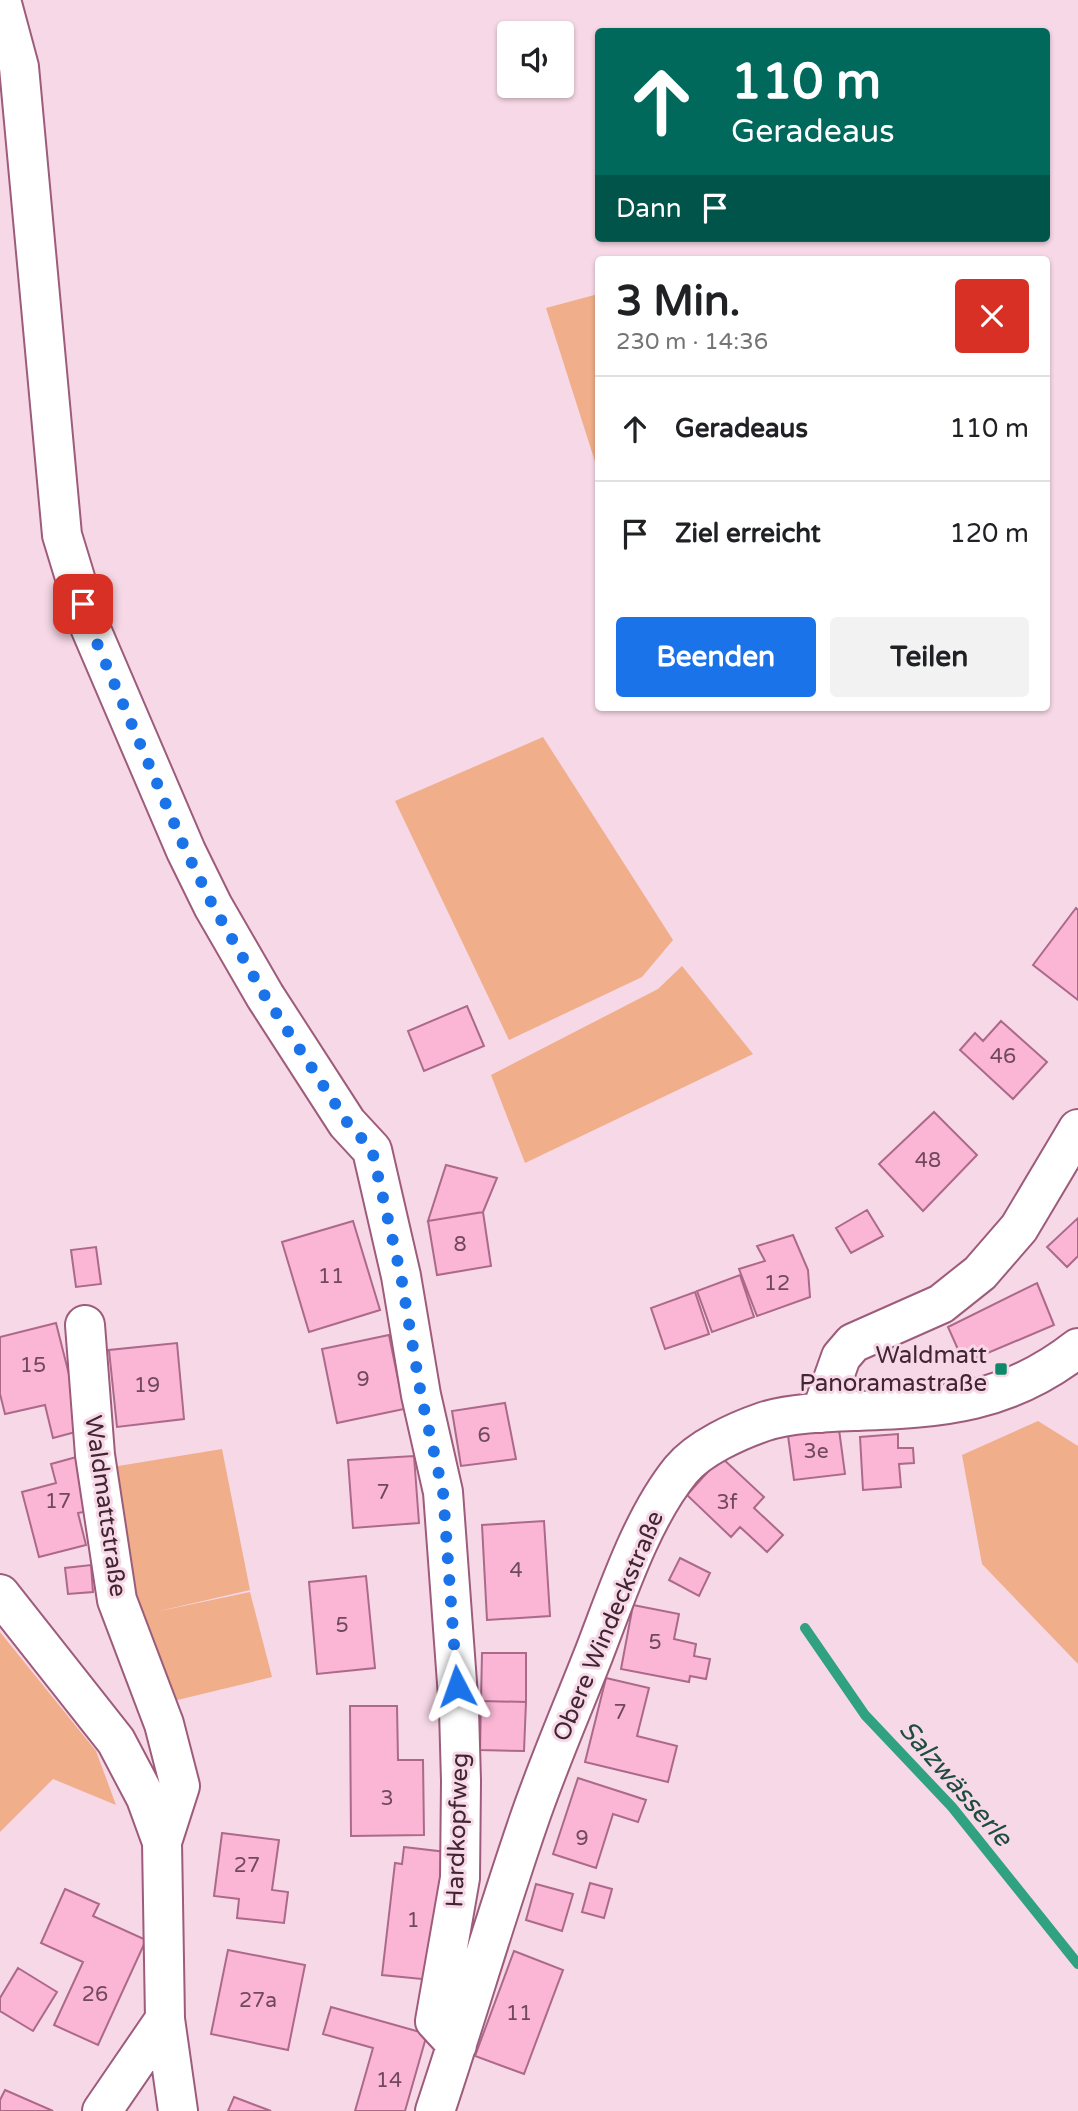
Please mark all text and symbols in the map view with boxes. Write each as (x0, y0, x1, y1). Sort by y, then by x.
map controls (497, 21, 574, 98)
button: sound (497, 21, 574, 98)
text: 110 m (731, 53, 881, 112)
icon: ahead (616, 56, 707, 147)
text: Geradeaus (731, 113, 895, 151)
icon: arrive (696, 189, 734, 227)
text: Dann (616, 193, 682, 224)
text: 3 Min. (616, 276, 740, 327)
button: close (955, 279, 1029, 353)
text: 230 m · 14:36 (616, 328, 768, 356)
icon: ahead (616, 410, 654, 448)
text: Geradeaus (675, 413, 808, 444)
text: 110 m (949, 413, 1029, 444)
icon: arrive (616, 515, 654, 553)
text: Ziel erreicht (675, 518, 821, 549)
text: 120 m (949, 518, 1029, 549)
pin (53, 574, 113, 634)
icon: arrive (64, 585, 102, 623)
button: Beenden (616, 617, 816, 697)
button: Teilen (830, 617, 1029, 697)
house number: 46 (990, 1044, 1016, 1069)
house number: 48 (915, 1148, 941, 1173)
house number: 8 (453, 1232, 467, 1257)
house number: 11 (318, 1264, 344, 1289)
house number: 12 (764, 1271, 790, 1296)
place label: Waldmatt Panoramastraße (799, 1341, 987, 1398)
house number: 15 (20, 1353, 46, 1378)
marker: Waldmatt Panoramastraße (993, 1361, 1009, 1377)
house number: 9 (356, 1367, 370, 1392)
house number: 19 (134, 1373, 160, 1398)
street label: Waldmattstraße (78, 1413, 133, 1599)
house number: 6 (477, 1423, 491, 1448)
house number: 3e (803, 1439, 829, 1464)
house number: 7 (376, 1480, 390, 1505)
house number: 17 (45, 1489, 71, 1514)
house number: 3f (716, 1490, 738, 1515)
street label: Obere Windeckstraße (547, 1507, 670, 1746)
house number: 4 (509, 1558, 523, 1583)
house number: 5 (335, 1613, 349, 1638)
house number: 5 (648, 1630, 662, 1655)
position arrow (420, 1649, 494, 1723)
house number: 7 (613, 1700, 627, 1725)
water label: Salzwässerle (893, 1714, 1019, 1853)
street label: Hardkopfweg (440, 1752, 475, 1908)
house number: 3 (380, 1786, 394, 1811)
house number: 9 (575, 1826, 589, 1851)
house number: 27 (234, 1853, 260, 1878)
house number: 1 (406, 1908, 420, 1933)
house number: 26 (82, 1982, 108, 2007)
house number: 27a (239, 1988, 277, 2013)
house number: 11 (506, 2001, 532, 2026)
house number: 14 (376, 2068, 402, 2093)

